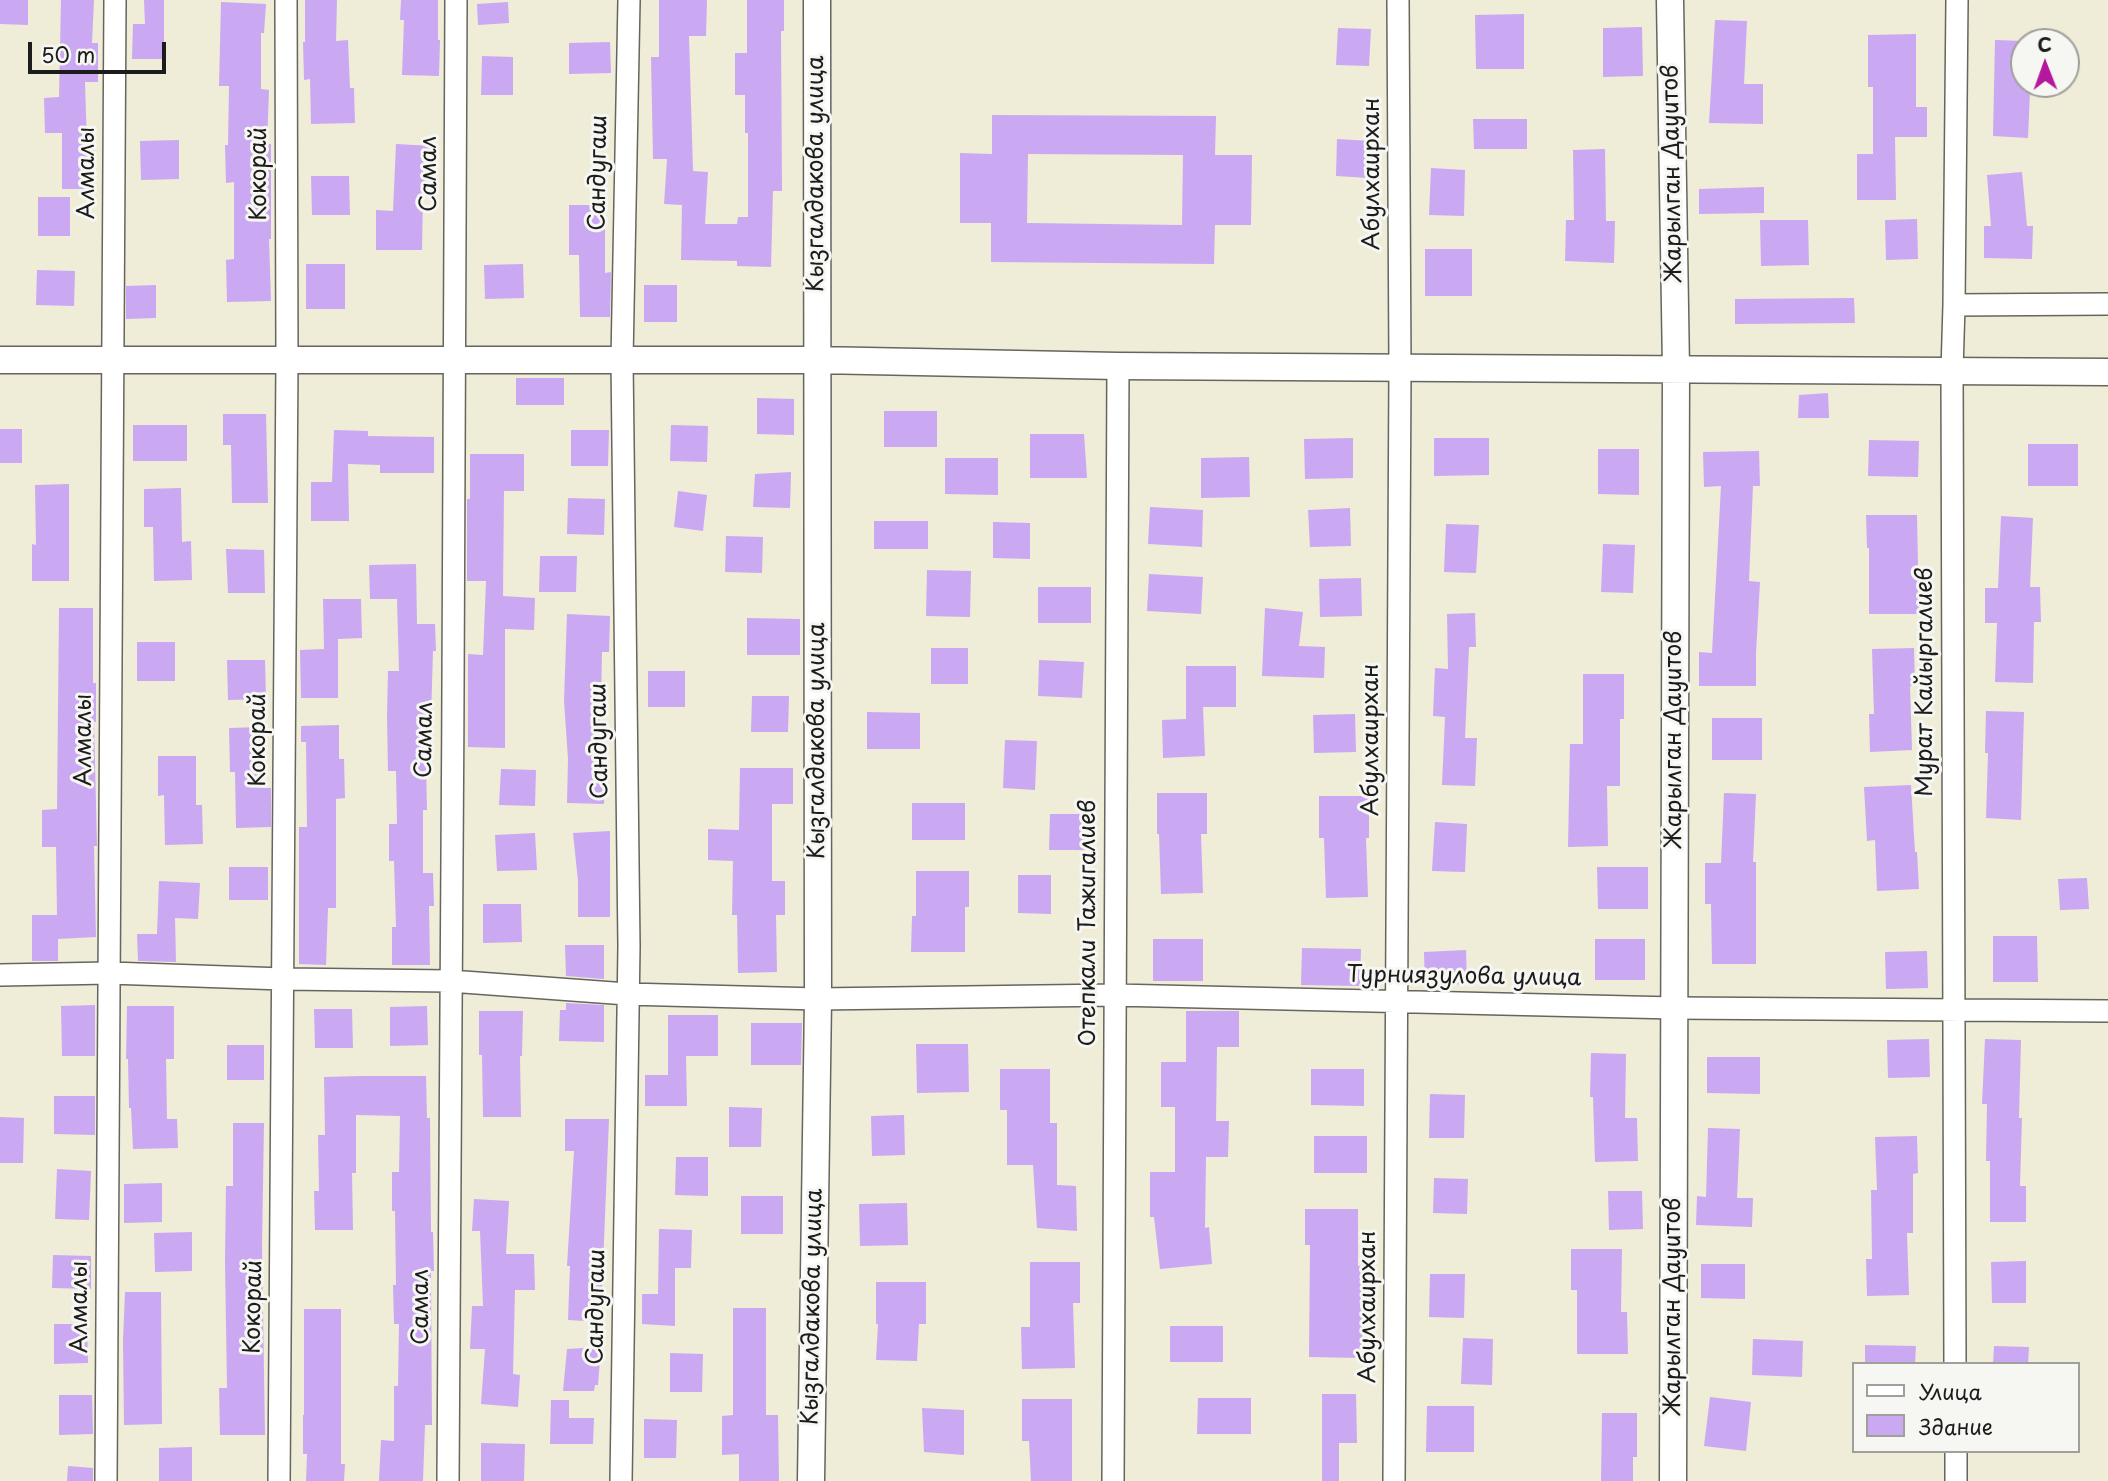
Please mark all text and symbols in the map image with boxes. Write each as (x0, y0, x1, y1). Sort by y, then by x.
scale bar (32, 28, 170, 72)
north arrow (2010, 28, 2080, 98)
text: С (2037, 30, 2052, 58)
text: 50 m (41, 38, 95, 70)
street label: Кызгалдакова улица (803, 56, 831, 292)
street label: Жарылган Дауитов (1657, 64, 1689, 284)
street label: Абулхаирхан (1359, 98, 1387, 250)
street label: Сандугаш (584, 115, 614, 231)
street label: Алмалы (74, 127, 102, 219)
street label: Кокорай (246, 127, 274, 221)
street label: Самал (416, 136, 444, 212)
street label: Мурат Кайыргалиев (1912, 567, 1940, 797)
street label: Кызгалдакова улица (804, 623, 832, 859)
street label: Жарылган Дауитов (1661, 631, 1689, 849)
street label: Абулхаирхан (1358, 664, 1386, 816)
street label: Сандугаш (585, 683, 615, 799)
street label: Кокорай (245, 693, 273, 787)
street label: Алмалы (71, 694, 99, 786)
street label: Самал (411, 702, 439, 778)
street label: Отепкали Тажигалиев (1075, 799, 1103, 1047)
street label: Турниязулова улица (1346, 961, 1582, 993)
street label: Кызгалдакова улица (797, 1188, 829, 1426)
street label: Жарылган Дауитов (1660, 1198, 1688, 1416)
street label: Абулхаирхан (1355, 1231, 1383, 1383)
street label: Сандугаш (582, 1249, 612, 1365)
street label: Кокорай (239, 1260, 269, 1354)
street label: Алмалы (67, 1261, 95, 1353)
street label: Самал (408, 1269, 436, 1345)
legend (1853, 1362, 2080, 1453)
text: Улица (1919, 1375, 1982, 1407)
text: Здание (1919, 1410, 1993, 1442)

